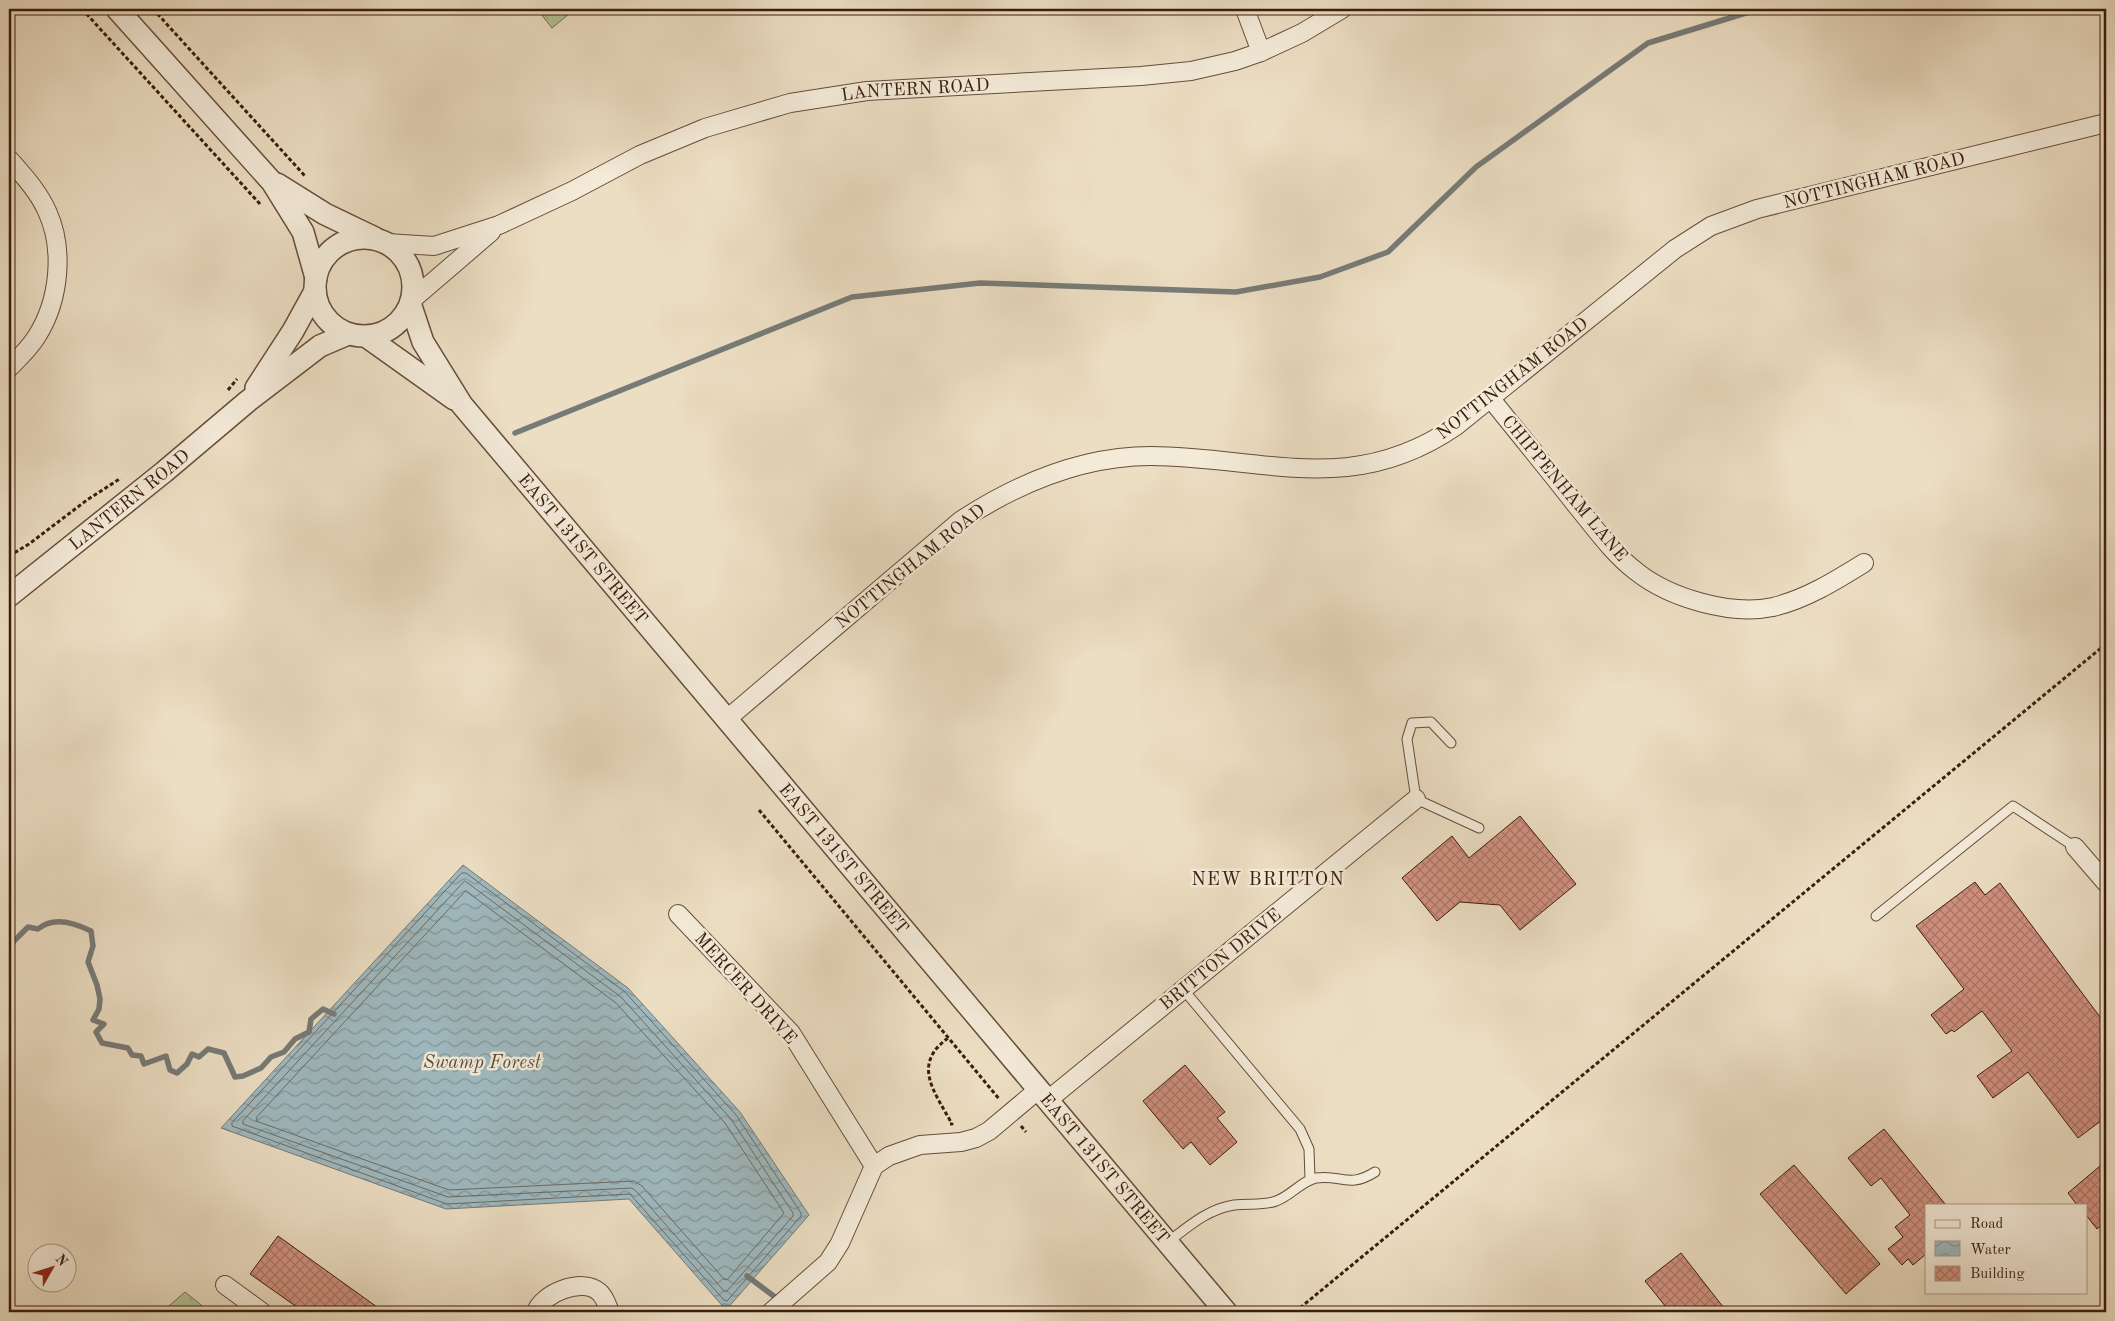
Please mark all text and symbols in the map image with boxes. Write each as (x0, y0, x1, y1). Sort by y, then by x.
street label: LANTERN ROAD (840, 76, 990, 105)
street label: NOTTINGHAM ROAD (1782, 150, 1967, 212)
street label: NOTTINGHAM ROAD (1434, 314, 1592, 443)
street label: CHIPPENHAM LANE (1498, 412, 1630, 565)
street label: LANTERN ROAD (66, 447, 193, 554)
street label: EAST 131ST STREET (514, 471, 651, 628)
street label: NOTTINGHAM ROAD (833, 501, 989, 632)
street label: EAST 131ST STREET (775, 781, 911, 938)
district label: NEW BRITTON (1191, 871, 1345, 890)
street label: BRITTON DRIVE (1157, 906, 1285, 1014)
street label: MERCER DRIVE (691, 929, 800, 1048)
water label: Swamp Forest (423, 1054, 542, 1073)
street label: EAST 131ST STREET (1036, 1090, 1172, 1247)
legend (1925, 1204, 2088, 1294)
text: Road (1970, 1217, 2004, 1232)
text: Water (1970, 1243, 2011, 1258)
north arrow (28, 1244, 78, 1294)
text: N (53, 1252, 70, 1269)
text: Building (1970, 1267, 2025, 1282)

